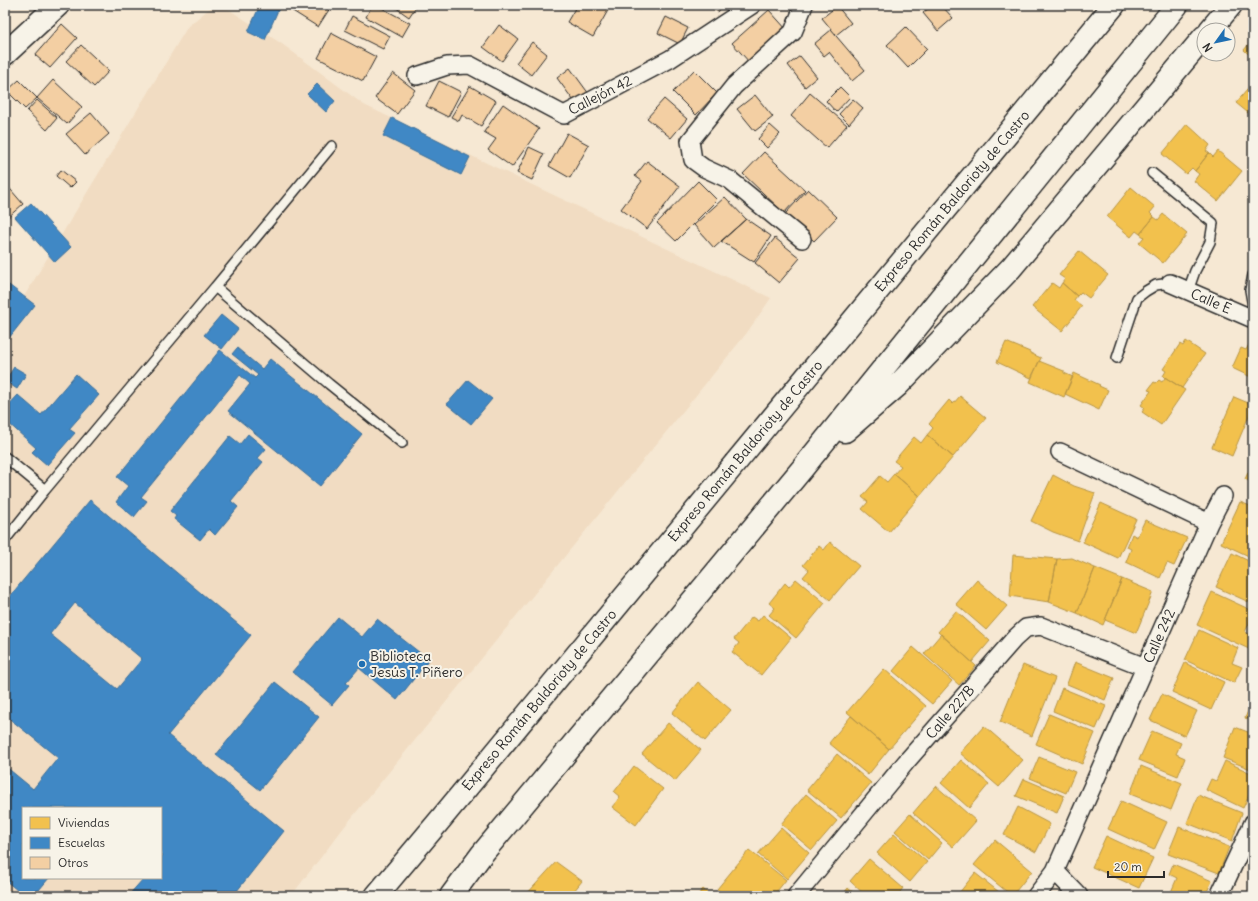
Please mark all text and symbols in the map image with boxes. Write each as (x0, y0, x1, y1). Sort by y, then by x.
north arrow (1196, 22, 1236, 62)
text: N (1200, 40, 1216, 54)
street label: Callejón 42 (565, 71, 635, 119)
street label: Expreso Román Baldorioty de Castro (871, 106, 1033, 295)
street label: Calle E (1188, 284, 1234, 318)
street label: Expreso Román Baldorioty de Castro (664, 356, 826, 545)
street label: Expreso Román Baldorioty de Castro (458, 605, 620, 794)
street label: Calle 242 (1139, 606, 1179, 666)
place label: Biblioteca Jesús T. Piñero (370, 647, 463, 681)
marker: Biblioteca Jesús T. Piñero (357, 659, 367, 669)
street label: Calle 227B (922, 681, 978, 743)
legend (22, 807, 162, 879)
text: Viviendas (58, 815, 109, 830)
text: Escuelas (58, 835, 105, 850)
scale bar (1108, 853, 1164, 879)
text: Otros (58, 855, 88, 870)
text: 20 m (1114, 859, 1142, 874)

